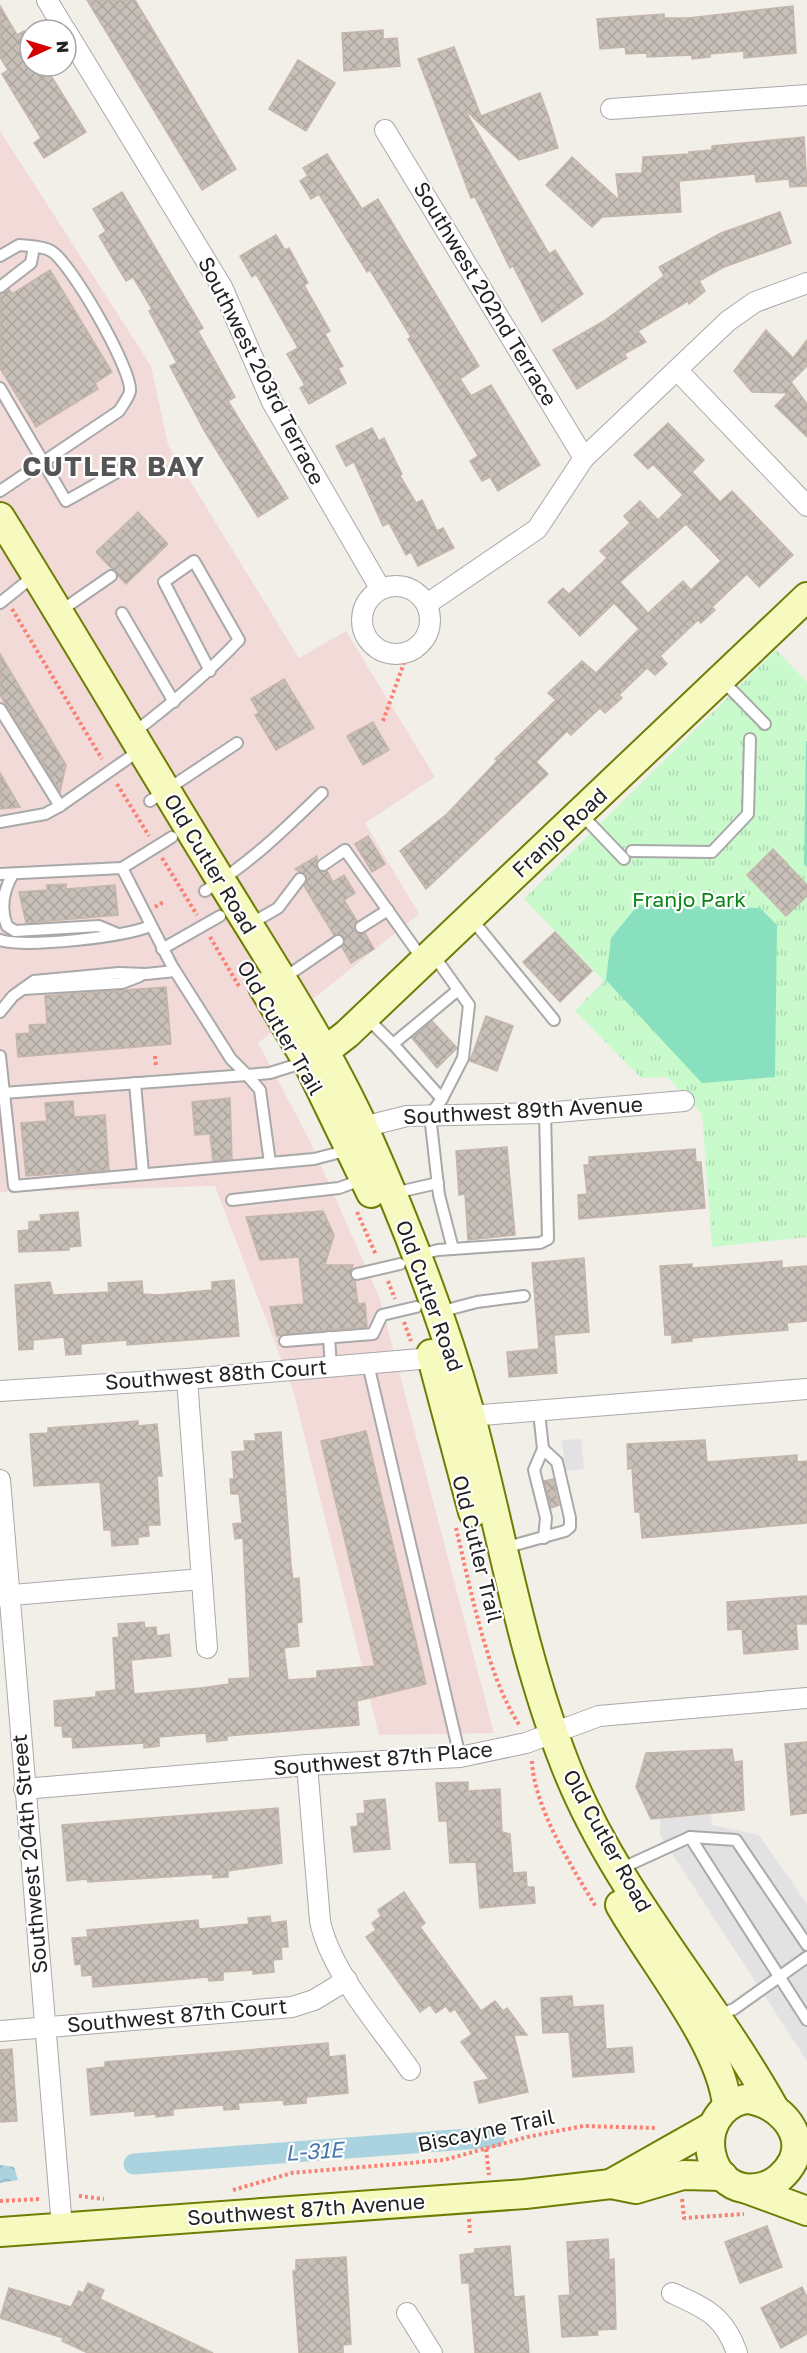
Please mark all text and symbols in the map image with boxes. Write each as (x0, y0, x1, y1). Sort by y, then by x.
north arrow (18, 18, 78, 78)
text: N (53, 40, 73, 54)
street label: Southwest 202nd Terrace (409, 177, 563, 410)
street label: Southwest 203rd Terrace (193, 252, 331, 489)
district label: CUTLER BAY (22, 450, 206, 482)
street label: Franjo Road (507, 782, 612, 883)
street label: Old Cutler Road (159, 789, 263, 938)
park label: Franjo Park (632, 886, 746, 912)
street label: Old Cutler Trail (232, 956, 330, 1099)
street label: Southwest 89th Avenue (403, 1091, 643, 1129)
street label: Old Cutler Road (391, 1216, 469, 1375)
street label: Southwest 88th Court (104, 1353, 328, 1395)
street label: Old Cutler Trail (447, 1472, 509, 1625)
street label: Southwest 204th Street (6, 1733, 52, 1975)
street label: Southwest 87th Place (272, 1735, 494, 1781)
street label: Old Cutler Road (558, 1765, 658, 1916)
street label: Southwest 87th Court (66, 1992, 288, 2038)
street label: Biscayne Trail (415, 2103, 557, 2157)
water label: L-31E (284, 2135, 346, 2166)
street label: Southwest 87th Avenue (186, 2188, 426, 2230)

